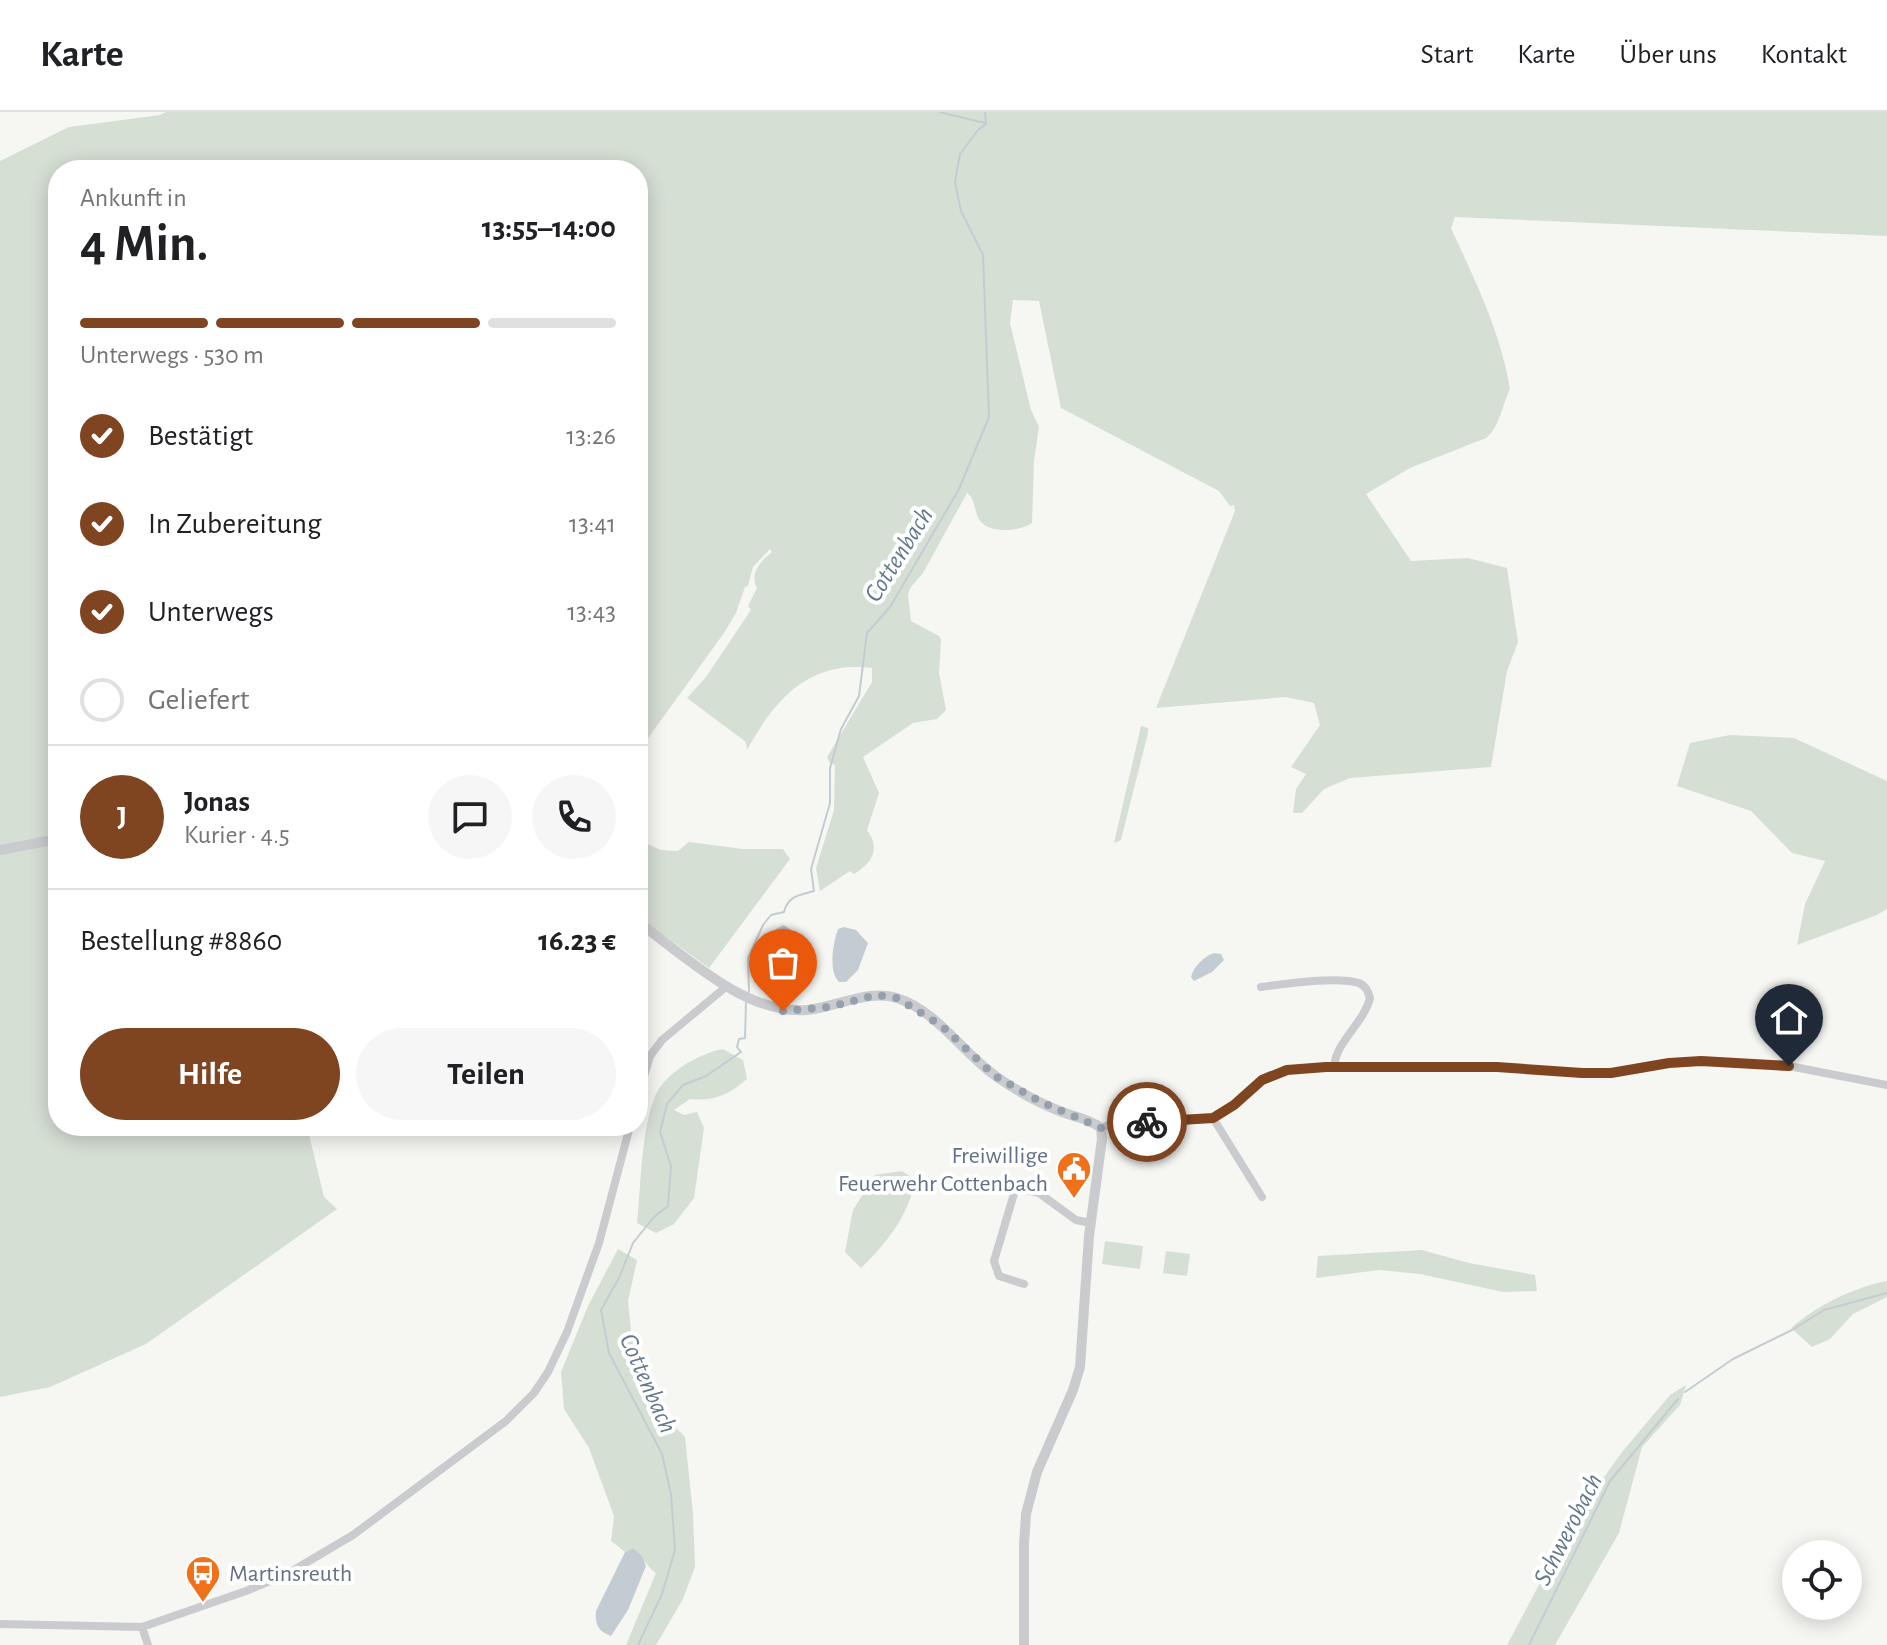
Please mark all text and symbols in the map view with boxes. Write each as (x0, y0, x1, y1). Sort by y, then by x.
text: Karte (40, 36, 124, 74)
text: Start (1421, 41, 1473, 69)
text: Karte (1517, 41, 1576, 69)
text: Über uns (1620, 41, 1717, 69)
text: Kontakt (1761, 41, 1847, 69)
text: Ankunft in (80, 185, 187, 211)
text: 13:55–14:00 (482, 213, 616, 243)
text: 4 Min. (80, 218, 208, 270)
text: Unterwegs · 530 m (80, 342, 264, 368)
icon: check (80, 414, 124, 458)
text: Bestätigt (148, 421, 253, 451)
text: 13:26 (566, 423, 616, 449)
icon: check (80, 502, 124, 546)
water label: Cottenbach (860, 503, 938, 606)
text: In Zubereitung (148, 509, 322, 539)
text: 13:41 (569, 511, 616, 537)
icon: check (80, 590, 124, 634)
text: Unterwegs (148, 597, 274, 627)
text: 13:43 (567, 599, 616, 625)
text: Geliefert (148, 685, 249, 715)
button: chat (428, 775, 512, 859)
button: phone (532, 775, 616, 859)
text: Jonas (184, 787, 250, 817)
text: J (117, 802, 127, 832)
text: Kurier · 4.5 (184, 822, 290, 848)
text: Bestellung #8860 (80, 926, 282, 956)
text: 16.23 € (538, 926, 616, 956)
pin (749, 929, 817, 1011)
icon: bag (761, 941, 805, 985)
pin (1755, 984, 1823, 1066)
icon: home (1767, 996, 1811, 1040)
button: Hilfe (80, 1028, 340, 1120)
button: Teilen (356, 1028, 616, 1120)
courier (1107, 1082, 1187, 1162)
icon: bike (1125, 1100, 1169, 1144)
place label: Freiwillige Feuerwehr Cottenbach (838, 1144, 1048, 1196)
public building icon: Freiwillige Feuerwehr Cottenbach (1055, 1150, 1093, 1200)
water label: Cottenbach (615, 1330, 681, 1437)
water label: Schwerobach (1529, 1469, 1607, 1590)
map controls (1782, 1540, 1862, 1620)
button: locate (1782, 1540, 1862, 1620)
bus stop icon: Martinsreuth (184, 1554, 222, 1604)
place label: Martinsreuth (229, 1562, 352, 1586)

